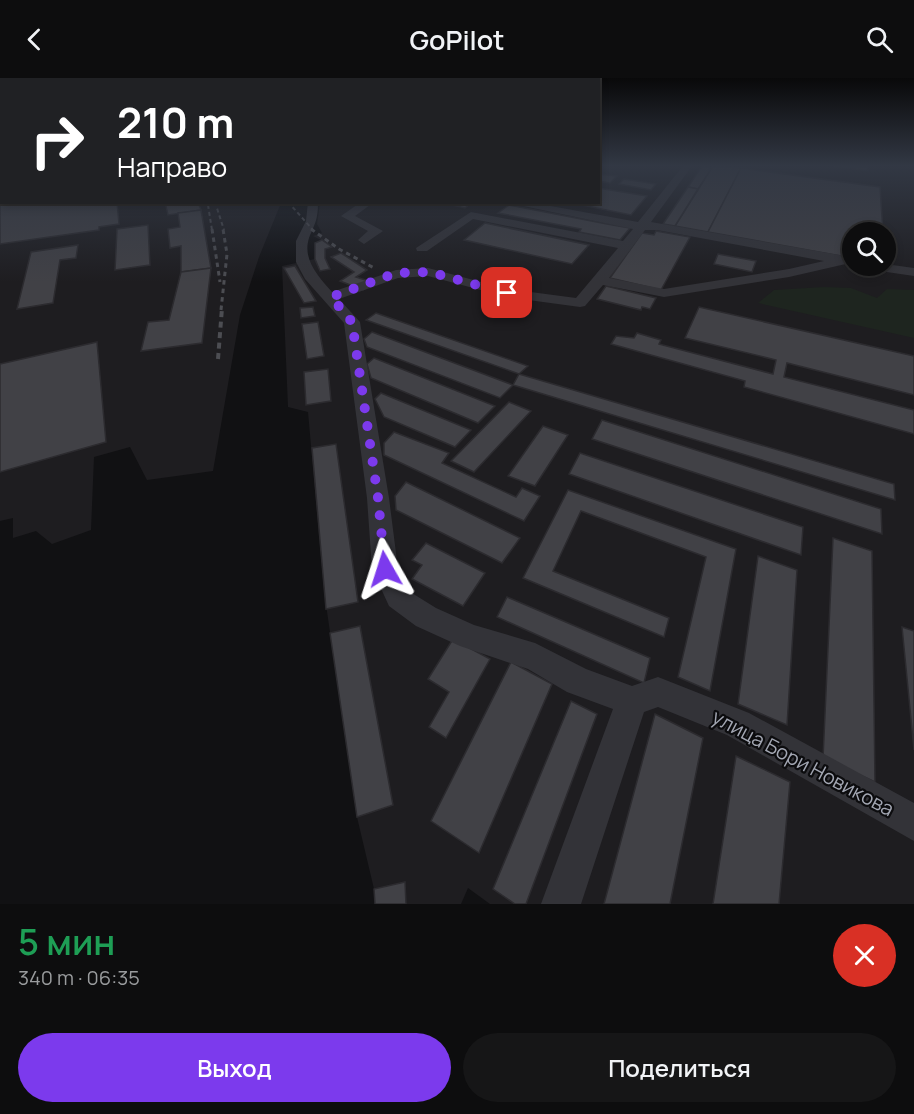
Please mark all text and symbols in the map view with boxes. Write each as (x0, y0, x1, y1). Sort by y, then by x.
text: GoPilot (409, 21, 505, 58)
icon: back (18, 23, 51, 56)
icon: search (863, 23, 896, 56)
text: 210 m (117, 93, 234, 151)
icon: right (18, 102, 96, 180)
text: Направо (117, 148, 227, 185)
map controls (842, 222, 896, 276)
button: search (842, 222, 896, 276)
pin (481, 267, 532, 318)
icon: arrive (490, 276, 523, 309)
position arrow (353, 537, 417, 601)
street label: улица Бори Новикова (707, 703, 899, 822)
text: 5 мин (18, 917, 115, 966)
button: close (833, 924, 896, 987)
text: 340 m · 06:35 (18, 964, 140, 991)
button: Выход (18, 1033, 451, 1102)
button: Поделиться (463, 1033, 896, 1102)

